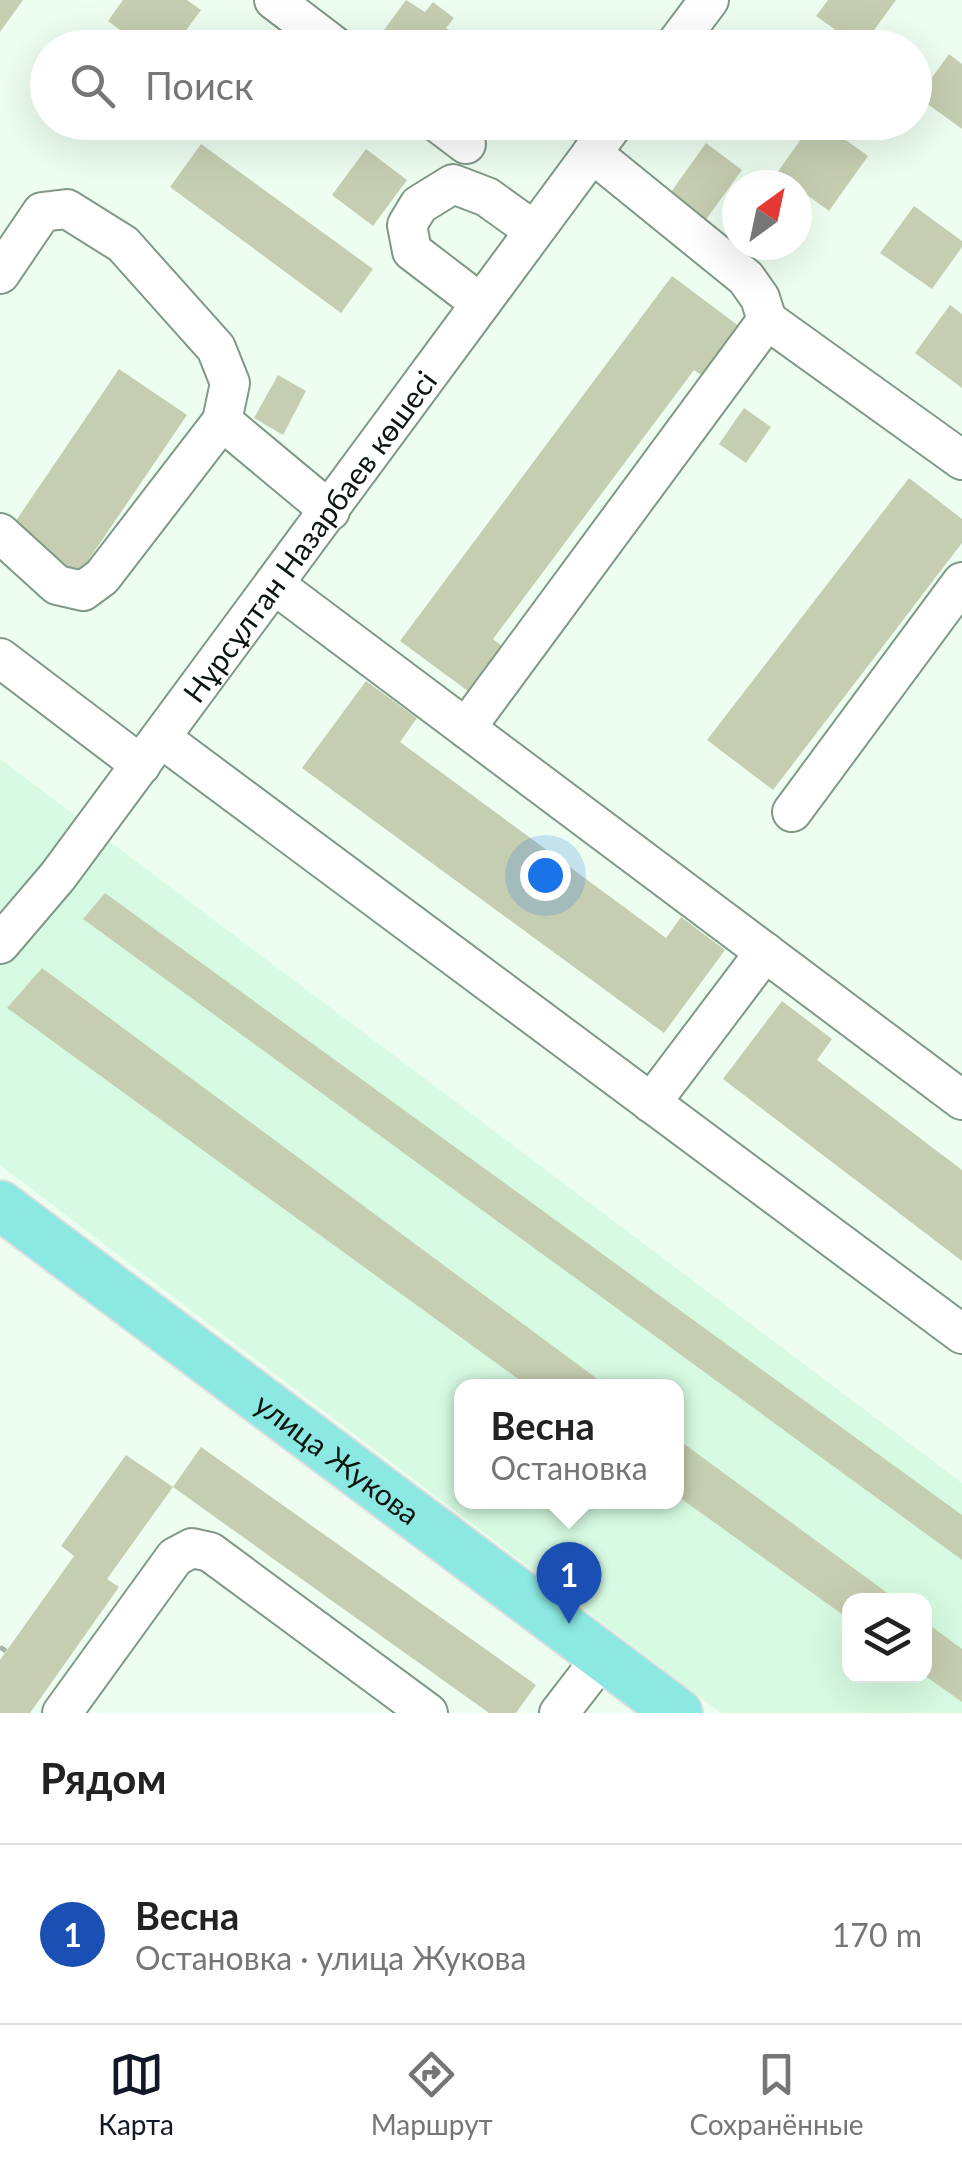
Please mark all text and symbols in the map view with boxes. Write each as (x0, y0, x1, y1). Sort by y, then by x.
search box (30, 30, 932, 140)
icon: search (65, 58, 120, 113)
text: Поиск (145, 62, 254, 108)
north arrow (722, 170, 812, 260)
street label: Нұрсұлтан Назарбаев көшесі (175, 363, 443, 709)
your location (520, 850, 571, 901)
popup (454, 1379, 684, 1509)
street label: улица Жукова (248, 1385, 427, 1531)
text: Весна (490, 1402, 595, 1448)
text: Остановка (490, 1448, 648, 1487)
pin: 1 (536, 1542, 602, 1624)
map controls (842, 1593, 932, 1683)
button: layers (842, 1593, 932, 1683)
text: Рядом (40, 1753, 167, 1803)
text: Весна (135, 1892, 239, 1938)
text: 1 (63, 1915, 82, 1954)
text: 170 m (832, 1915, 922, 1954)
text: Остановка · улица Жукова (135, 1938, 526, 1977)
tab: Карта (98, 2047, 174, 2141)
tab: Маршрут (371, 2047, 493, 2141)
tab: Сохранённые (689, 2047, 864, 2141)

